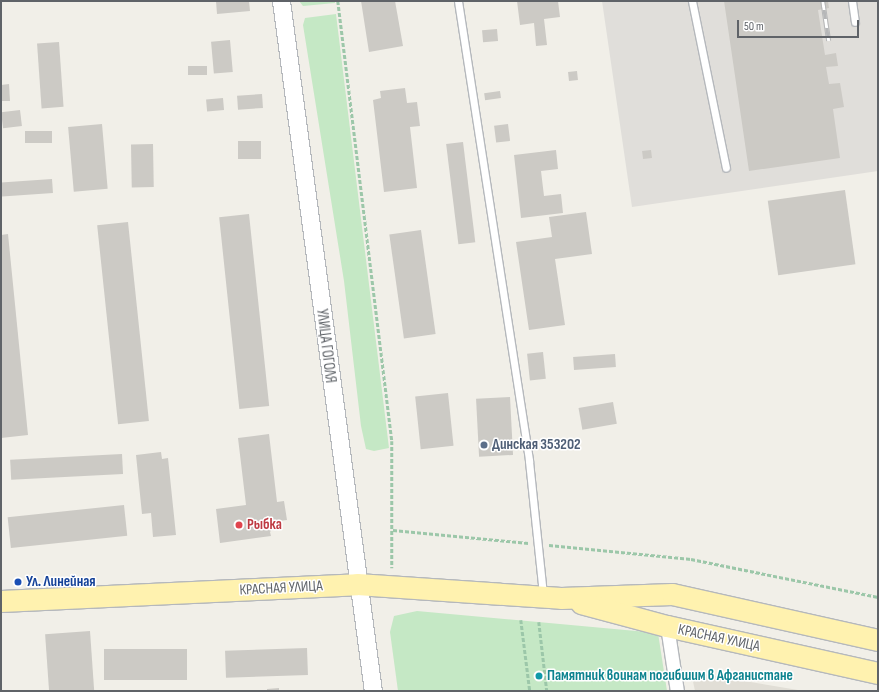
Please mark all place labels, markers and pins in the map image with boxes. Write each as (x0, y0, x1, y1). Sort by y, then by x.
place label: Динская 353202 (492, 436, 581, 454)
marker: Динская 353202 (479, 440, 489, 450)
place label: Рыбка (247, 516, 282, 534)
marker: Рыбка (234, 520, 244, 530)
place label: Ул. Линейная (26, 573, 96, 591)
marker: Ул. Линейная (13, 577, 23, 587)
place label: Памятник воинам погибшим в Афганистане (547, 667, 793, 685)
marker: Памятник воинам погибшим в Афганистане (534, 671, 544, 681)

